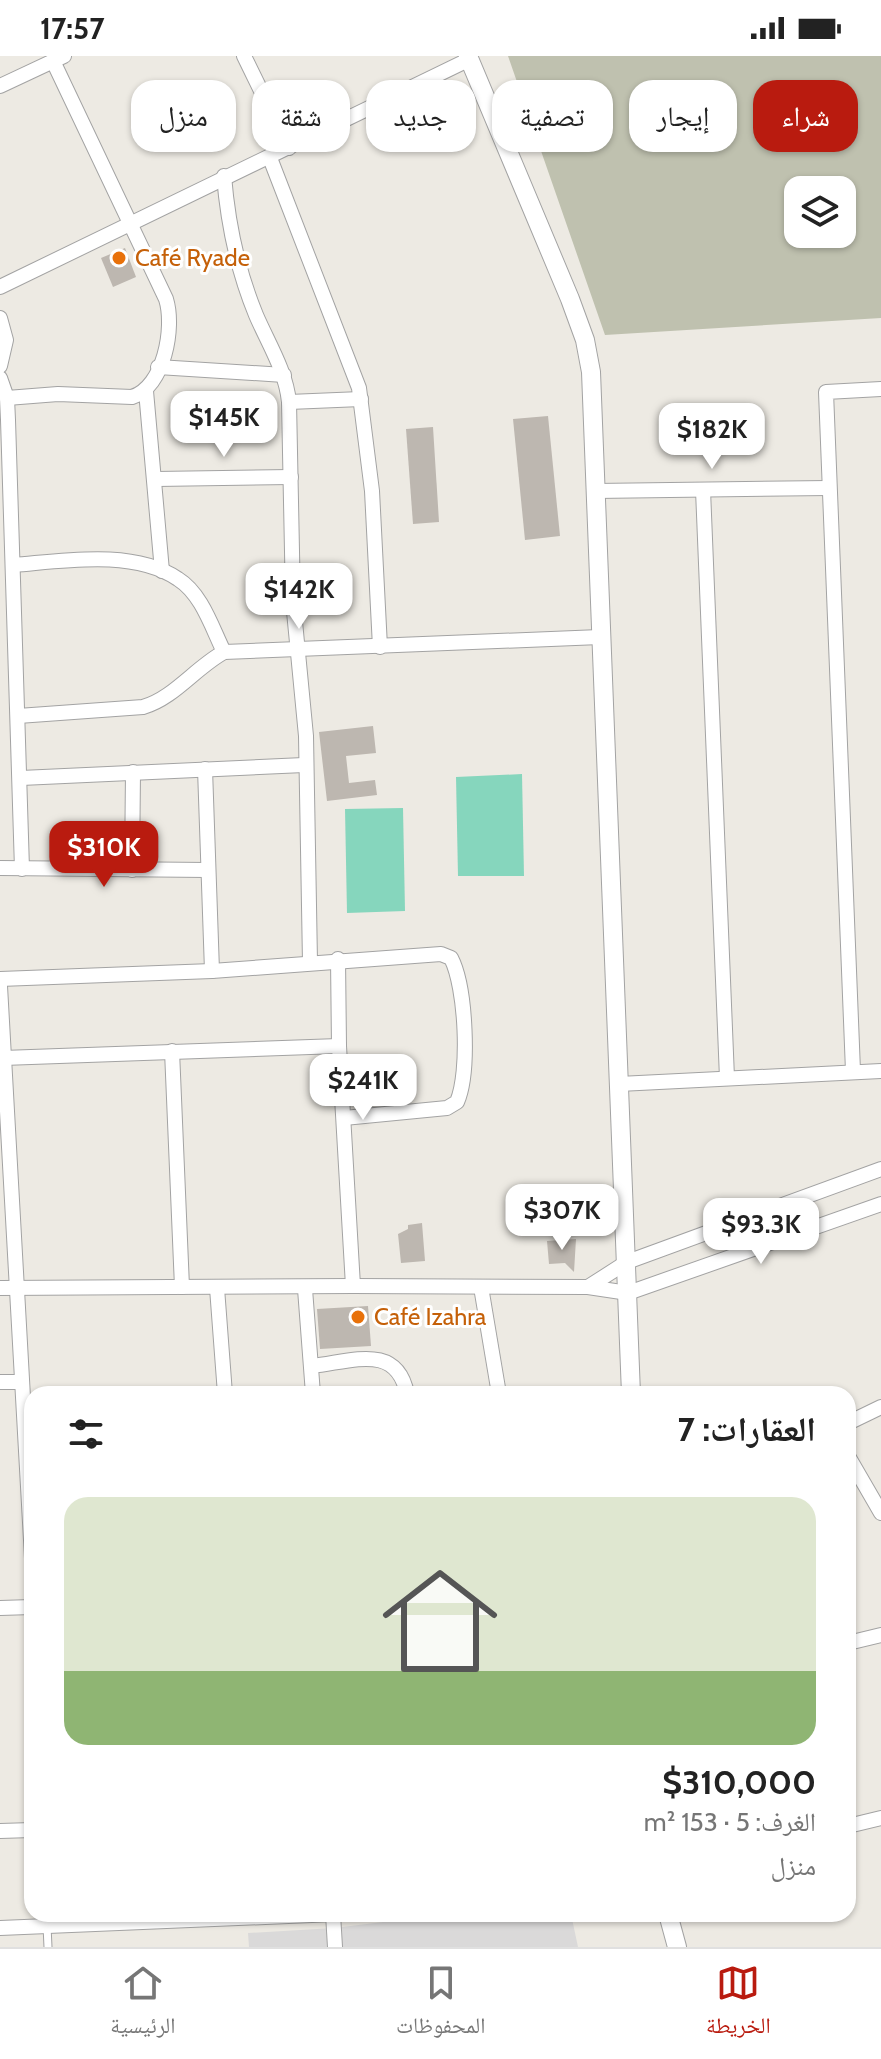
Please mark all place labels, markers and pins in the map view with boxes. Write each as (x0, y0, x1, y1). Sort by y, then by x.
place label: Café Ryade (135, 243, 250, 272)
marker: Café Ryade (110, 249, 128, 267)
pin: $145K (168, 391, 280, 459)
pin: $182K (656, 403, 768, 471)
pin: $142K (243, 563, 355, 631)
pin: $310K (48, 821, 160, 889)
pin: $241K (307, 1054, 419, 1122)
pin: $307K (506, 1184, 618, 1252)
pin: $93.3K (696, 1198, 826, 1266)
place label: Café Izahra (374, 1302, 487, 1331)
marker: Café Izahra (349, 1308, 367, 1326)

